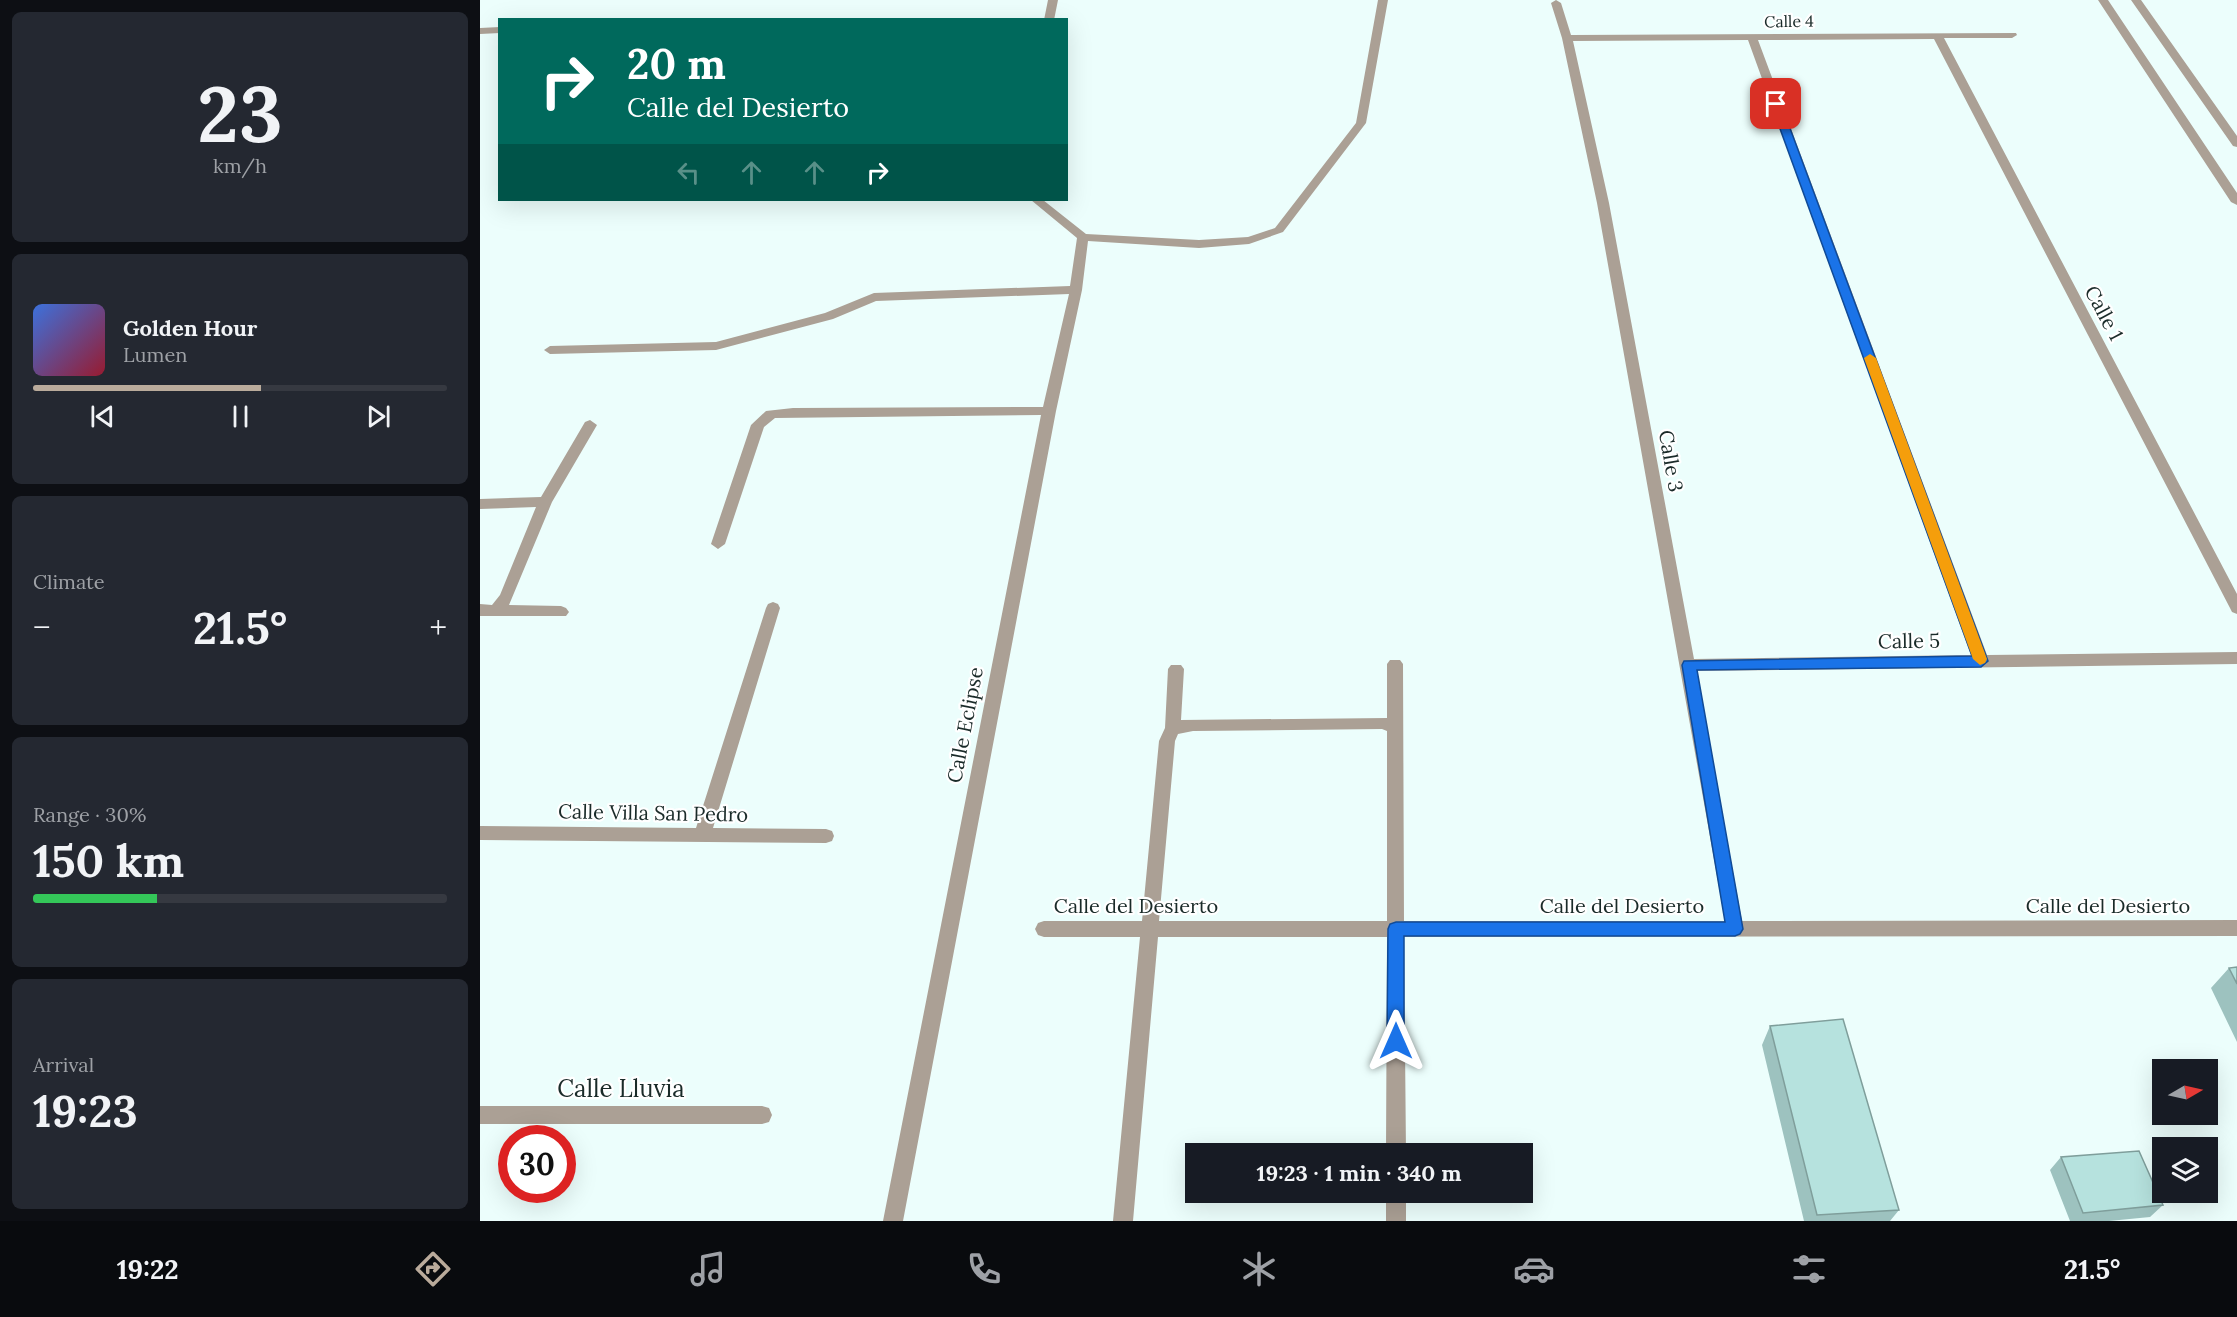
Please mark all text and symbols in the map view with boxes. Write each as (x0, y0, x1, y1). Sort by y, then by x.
street label: Calle 4 (1764, 11, 1814, 31)
text: 20 m (627, 37, 726, 91)
icon: right (528, 42, 606, 120)
text: 23 (197, 64, 283, 163)
pin (1750, 78, 1801, 129)
icon: arrive (1759, 87, 1792, 120)
text: Calle del Desierto (627, 90, 849, 124)
text: km/h (213, 153, 267, 178)
icon: left (672, 156, 705, 189)
icon: ahead (735, 156, 768, 189)
icon: ahead (798, 156, 831, 189)
icon: right (861, 156, 894, 189)
street label: Calle 1 (2080, 281, 2129, 344)
text: Golden Hour (123, 314, 257, 342)
text: Lumen (123, 342, 187, 367)
icon: previous (86, 400, 119, 433)
icon: pause (224, 400, 257, 433)
icon: next (362, 400, 395, 433)
street label: Calle 3 (1654, 428, 1689, 494)
text: Climate (33, 569, 105, 594)
text: 21.5° (193, 599, 287, 656)
text: − (33, 606, 51, 648)
text: + (429, 606, 447, 648)
street label: Calle 5 (1878, 627, 1940, 654)
street label: Calle Eclipse (941, 665, 988, 785)
street label: Calle Villa San Pedro (558, 798, 748, 827)
text: Range · 30% (33, 802, 146, 827)
text: 150 km (33, 832, 184, 889)
street label: Calle del Desierto (1054, 893, 1218, 918)
street label: Calle del Desierto (1540, 893, 1704, 918)
street label: Calle del Desierto (2026, 893, 2190, 918)
position arrow (1364, 1009, 1428, 1073)
text: Arrival (33, 1052, 94, 1077)
north arrow (2152, 1059, 2218, 1125)
map controls (2152, 1059, 2218, 1203)
street label: Calle Lluvia (557, 1073, 685, 1104)
text: 19:23 (33, 1082, 138, 1139)
speed limit sign: 30 (498, 1125, 576, 1203)
button: layers (2152, 1137, 2218, 1203)
text: 19:23 · 1 min · 340 m (1257, 1159, 1461, 1187)
icon: directions (412, 1248, 454, 1290)
icon: music (687, 1248, 729, 1290)
icon: phone (963, 1248, 1005, 1290)
icon: climate (1238, 1248, 1280, 1290)
icon: car (1513, 1248, 1555, 1290)
icon: filters (1788, 1248, 1830, 1290)
text: 19:22 (117, 1252, 179, 1286)
text: 21.5° (2064, 1252, 2120, 1286)

